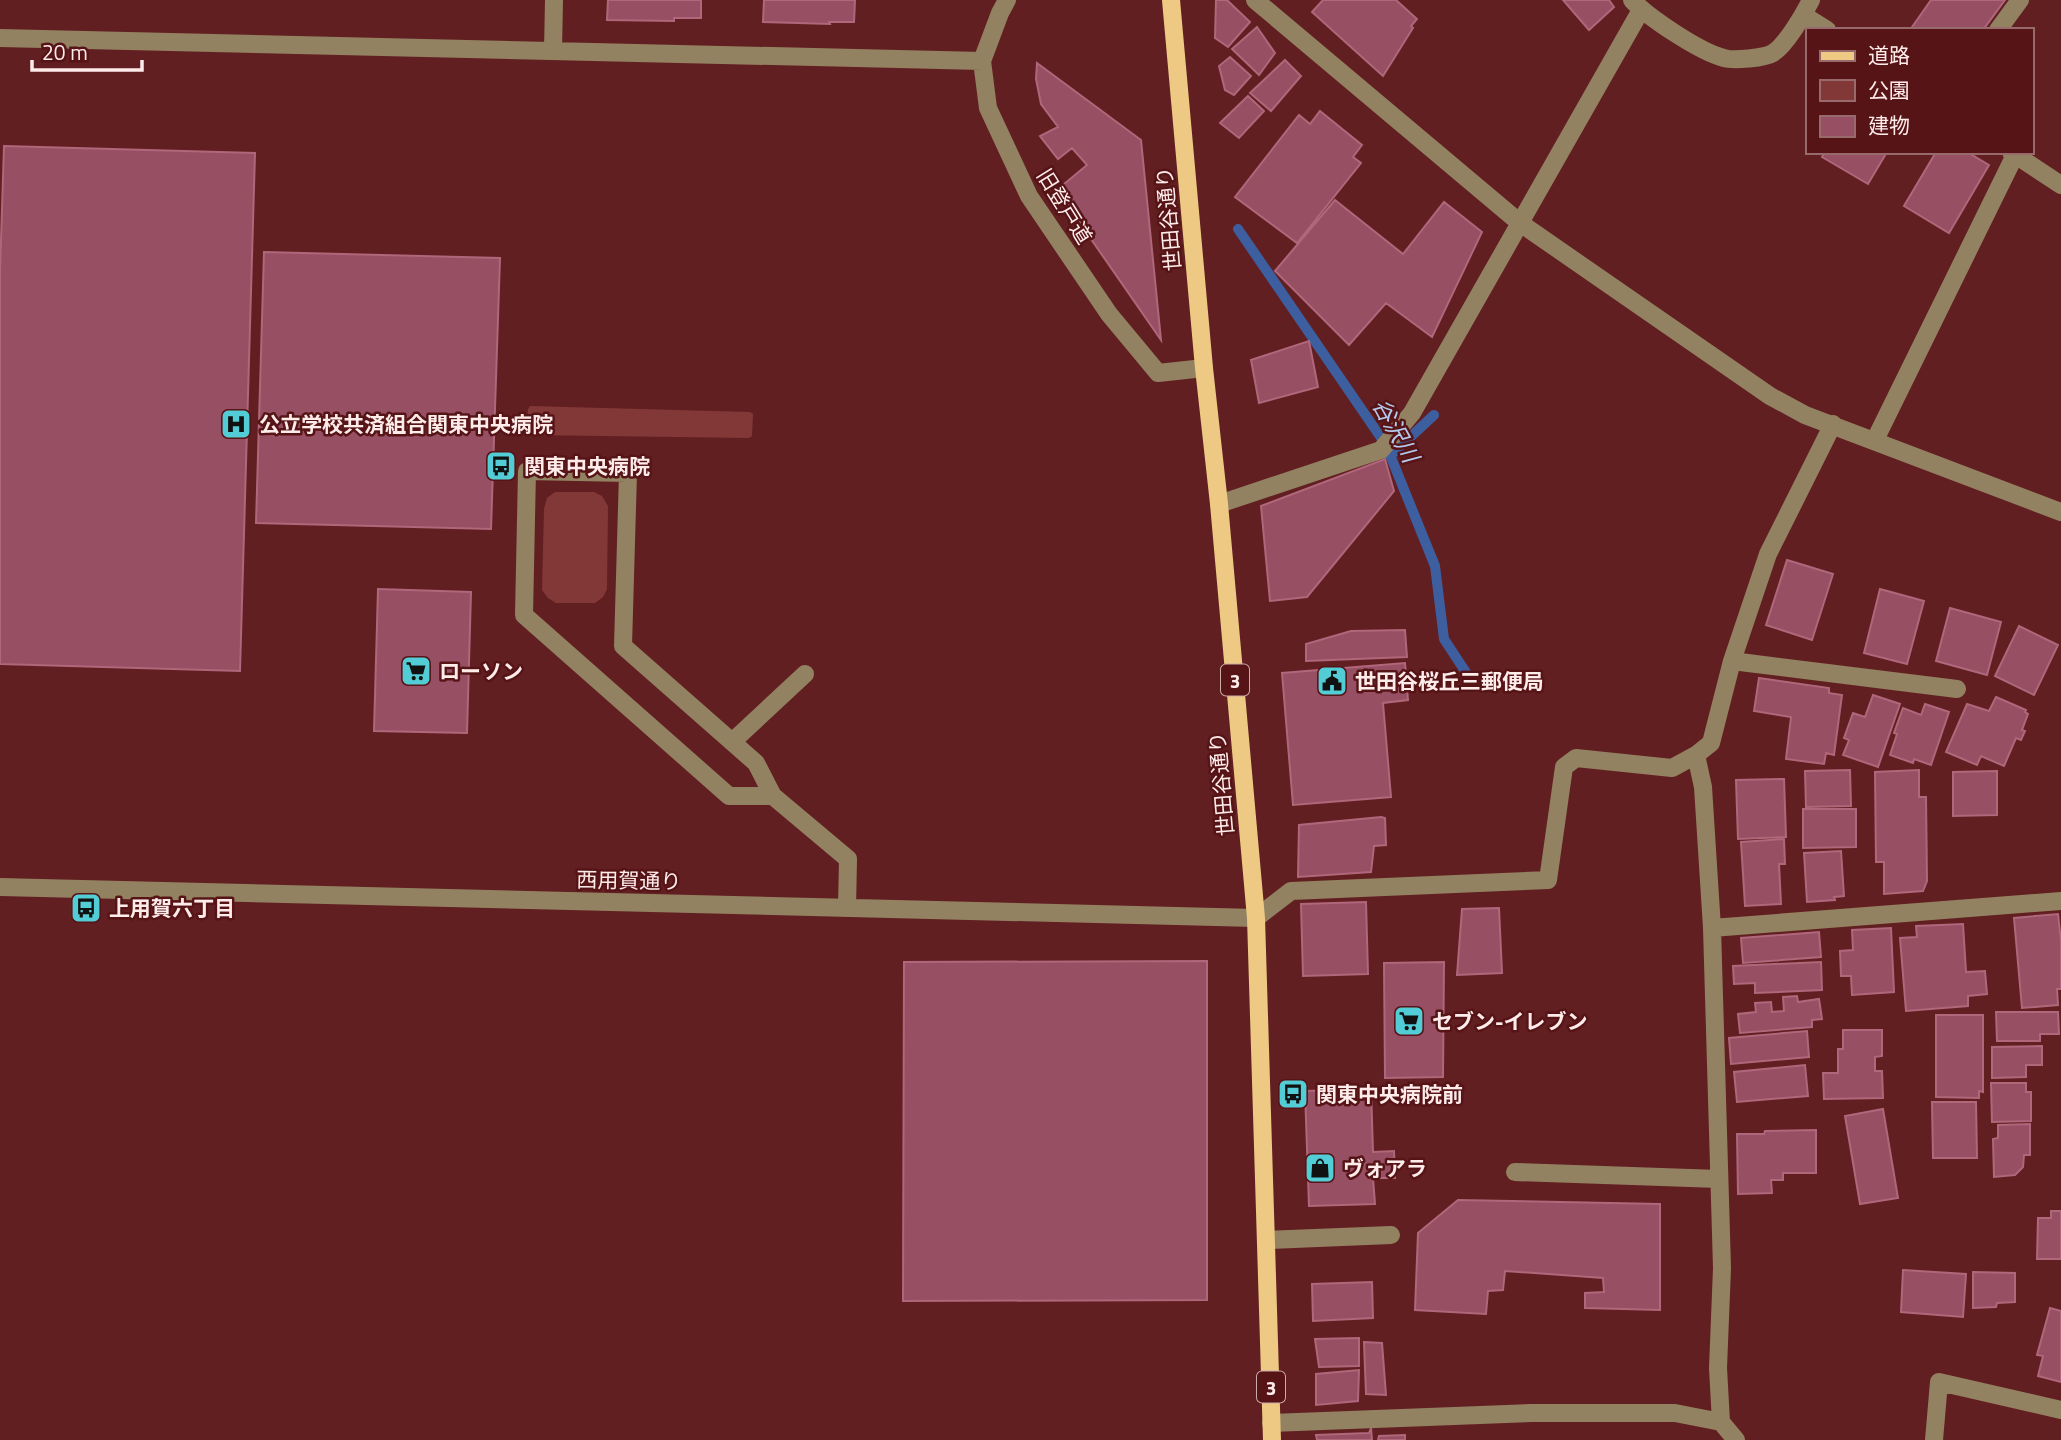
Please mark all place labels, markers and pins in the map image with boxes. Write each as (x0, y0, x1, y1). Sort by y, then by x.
hospital icon: 公立学校共済組合関東中央病院 (219, 407, 253, 441)
place label: 公立学校共済組合関東中央病院 (259, 408, 553, 440)
bus stop icon: 関東中央病院 (484, 449, 518, 483)
place label: 関東中央病院 (524, 450, 650, 482)
supermarket icon: ローソン (399, 654, 433, 688)
place label: ローソン (439, 655, 523, 687)
public building icon: 世田谷桜丘三郵便局 (1315, 664, 1349, 698)
place label: 世田谷桜丘三郵便局 (1355, 665, 1544, 697)
bus stop icon: 上用賀六丁目 (69, 891, 103, 925)
place label: 上用賀六丁目 (109, 892, 235, 924)
supermarket icon: セブン-イレブン (1392, 1004, 1426, 1038)
place label: セブン-イレブン (1432, 1005, 1588, 1037)
bus stop icon: 関東中央病院前 (1276, 1077, 1310, 1111)
place label: 関東中央病院前 (1316, 1078, 1463, 1110)
shop icon: ヴォアラ (1303, 1151, 1337, 1185)
place label: ヴォアラ (1343, 1152, 1427, 1184)

